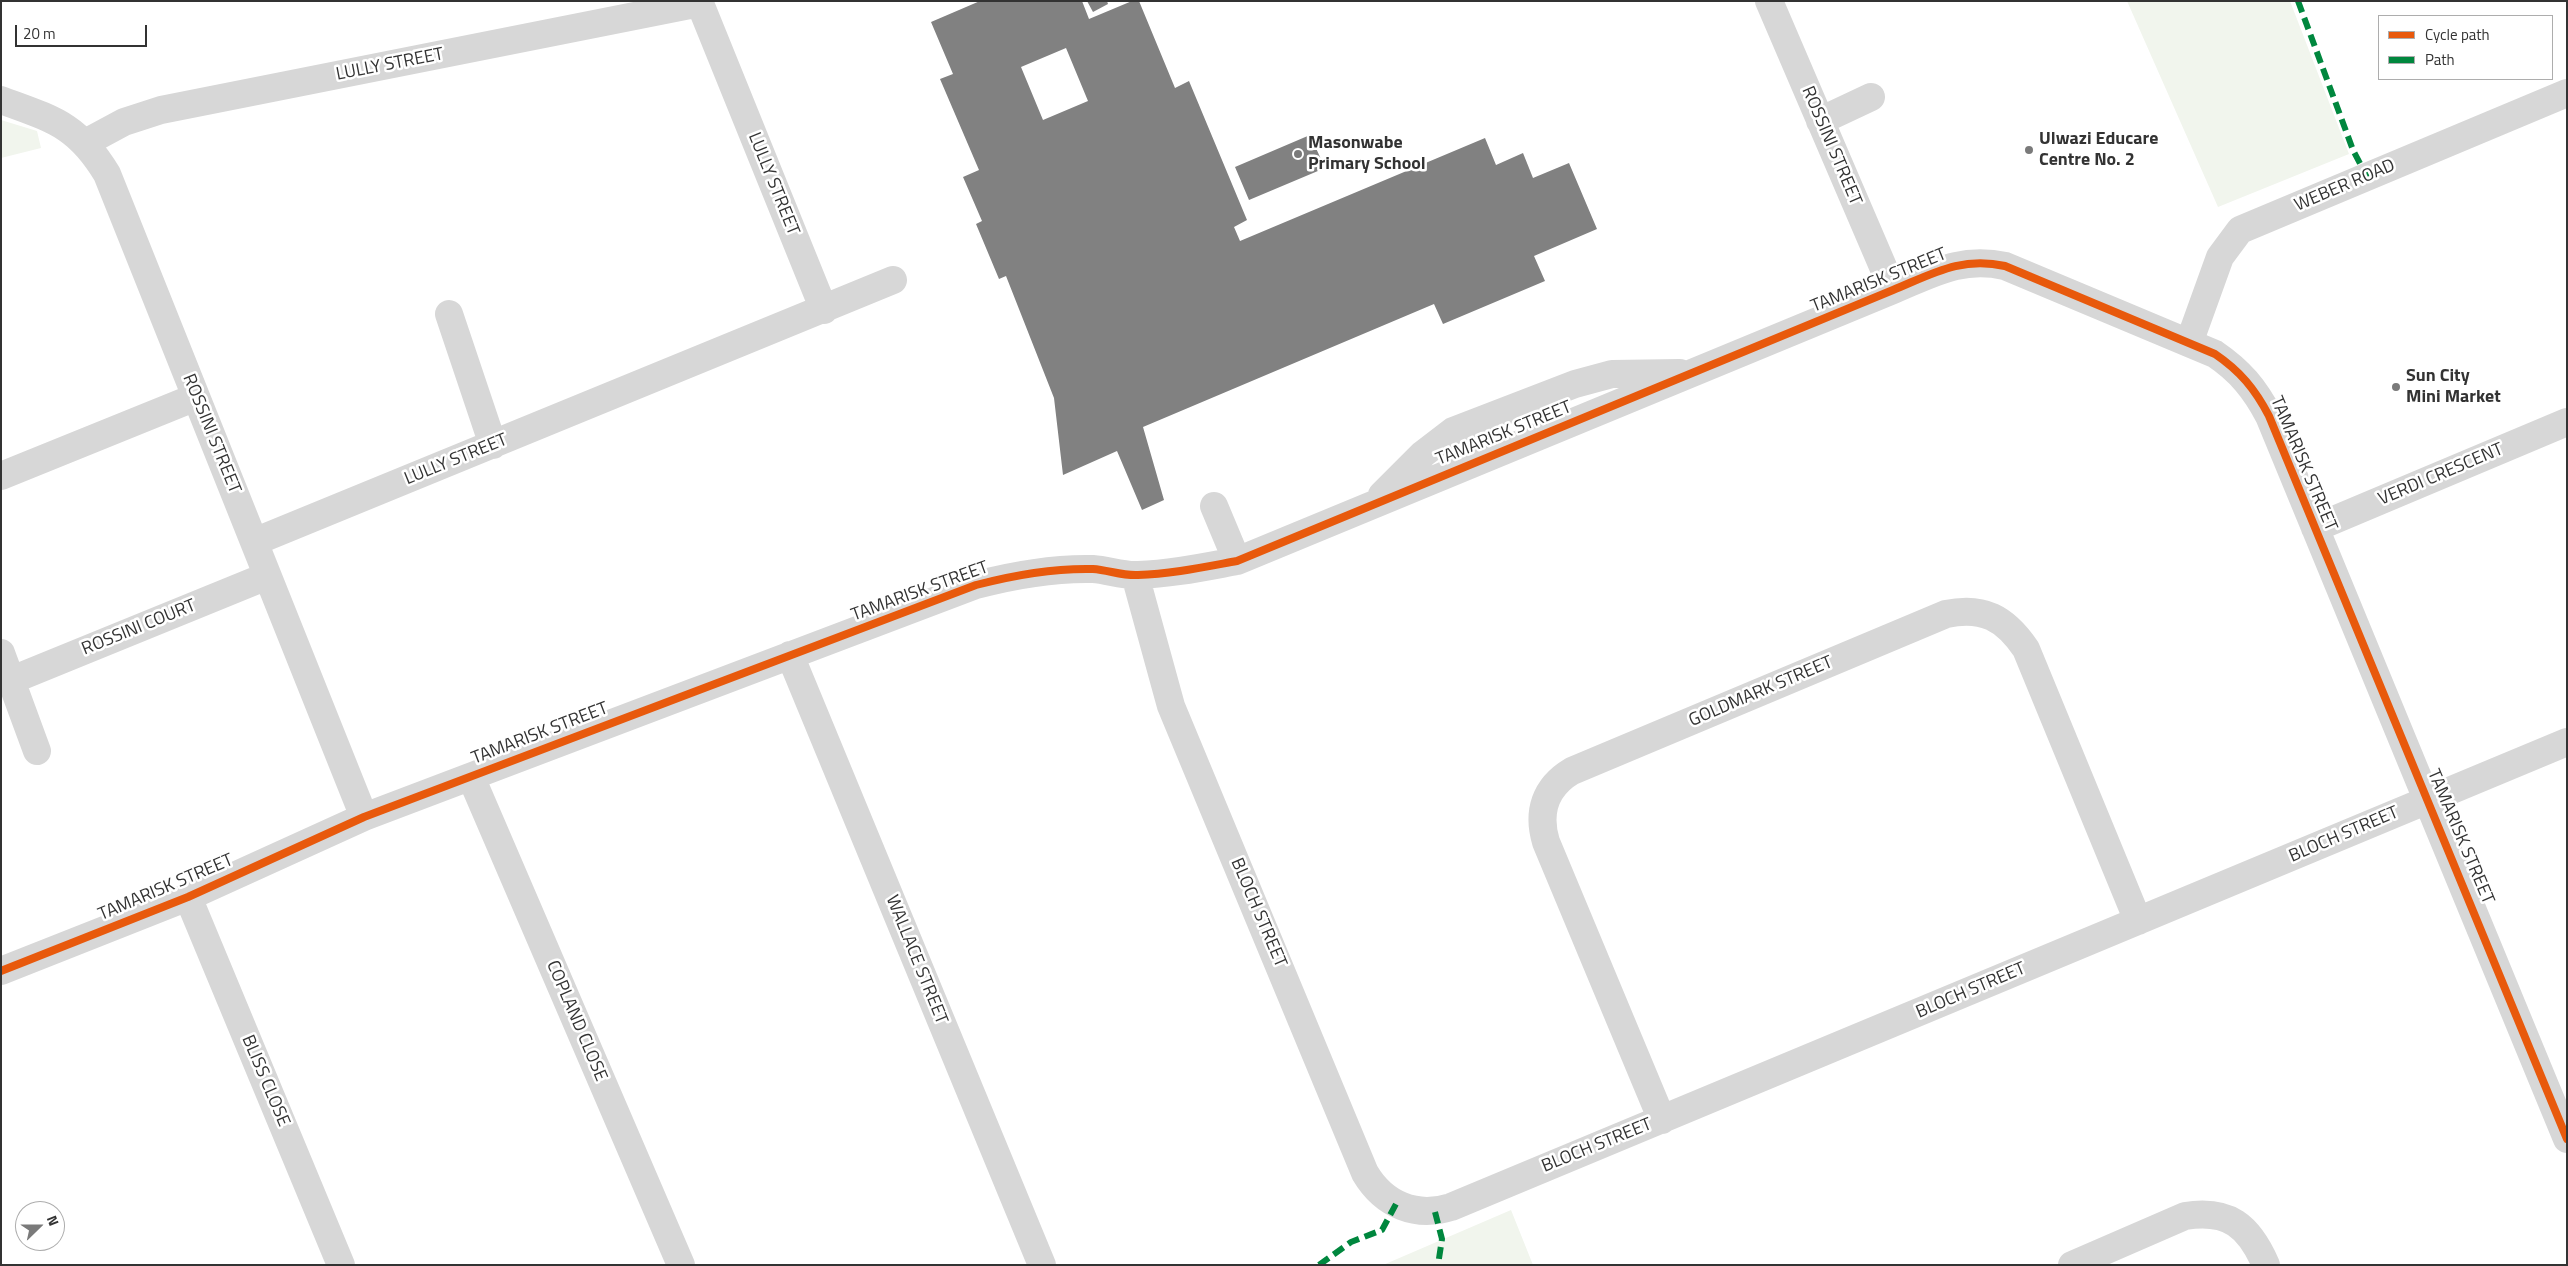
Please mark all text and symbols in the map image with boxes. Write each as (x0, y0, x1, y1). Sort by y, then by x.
scale bar (18, 15, 150, 47)
legend (2378, 15, 2553, 80)
text: 20 m (23, 22, 56, 45)
text: Cycle path (2425, 23, 2490, 46)
street label: LULLY STREET (334, 44, 446, 86)
text: Path (2425, 48, 2455, 71)
street label: ROSSINI STREET (1796, 83, 1866, 209)
street label: LULLY STREET (743, 129, 803, 239)
place label: Ulwazi Educare Centre No. 2 (2039, 129, 2158, 172)
place label: Masonwabe Primary School (1308, 133, 1426, 176)
marker: Ulwazi Educare Centre No. 2 (2023, 144, 2035, 156)
marker: Masonwabe Primary School (1292, 148, 1304, 160)
street label: WEBER ROAD (2291, 155, 2399, 217)
street label: TAMARISK STREET (1808, 244, 1950, 318)
place label: Sun City Mini Market (2406, 366, 2501, 408)
street label: ROSSINI STREET (177, 371, 245, 497)
marker: Sun City Mini Market (2390, 381, 2402, 393)
street label: TAMARISK STREET (2265, 393, 2341, 535)
street label: TAMARISK STREET (1433, 397, 1575, 471)
street label: LULLY STREET (401, 430, 511, 490)
street label: VERDI CRESCENT (2375, 439, 2507, 511)
street label: TAMARISK STREET (848, 557, 992, 627)
street label: ROSSINI COURT (79, 595, 199, 661)
street label: GOLDMARK STREET (1686, 652, 1836, 732)
street label: TAMARISK STREET (469, 698, 611, 770)
street label: TAMARISK STREET (2422, 766, 2498, 908)
street label: BLOCH STREET (2286, 802, 2402, 868)
street label: TAMARISK STREET (95, 850, 237, 926)
street label: BLOCH STREET (1225, 855, 1291, 971)
street label: WALLACE STREET (880, 892, 952, 1028)
street label: COPLAND CLOSE (541, 957, 611, 1085)
street label: BLOCH STREET (1913, 958, 2029, 1024)
street label: BLISS CLOSE (236, 1032, 294, 1130)
street label: BLOCH STREET (1539, 1114, 1655, 1178)
north arrow (15, 1201, 65, 1251)
text: N (42, 1212, 65, 1229)

